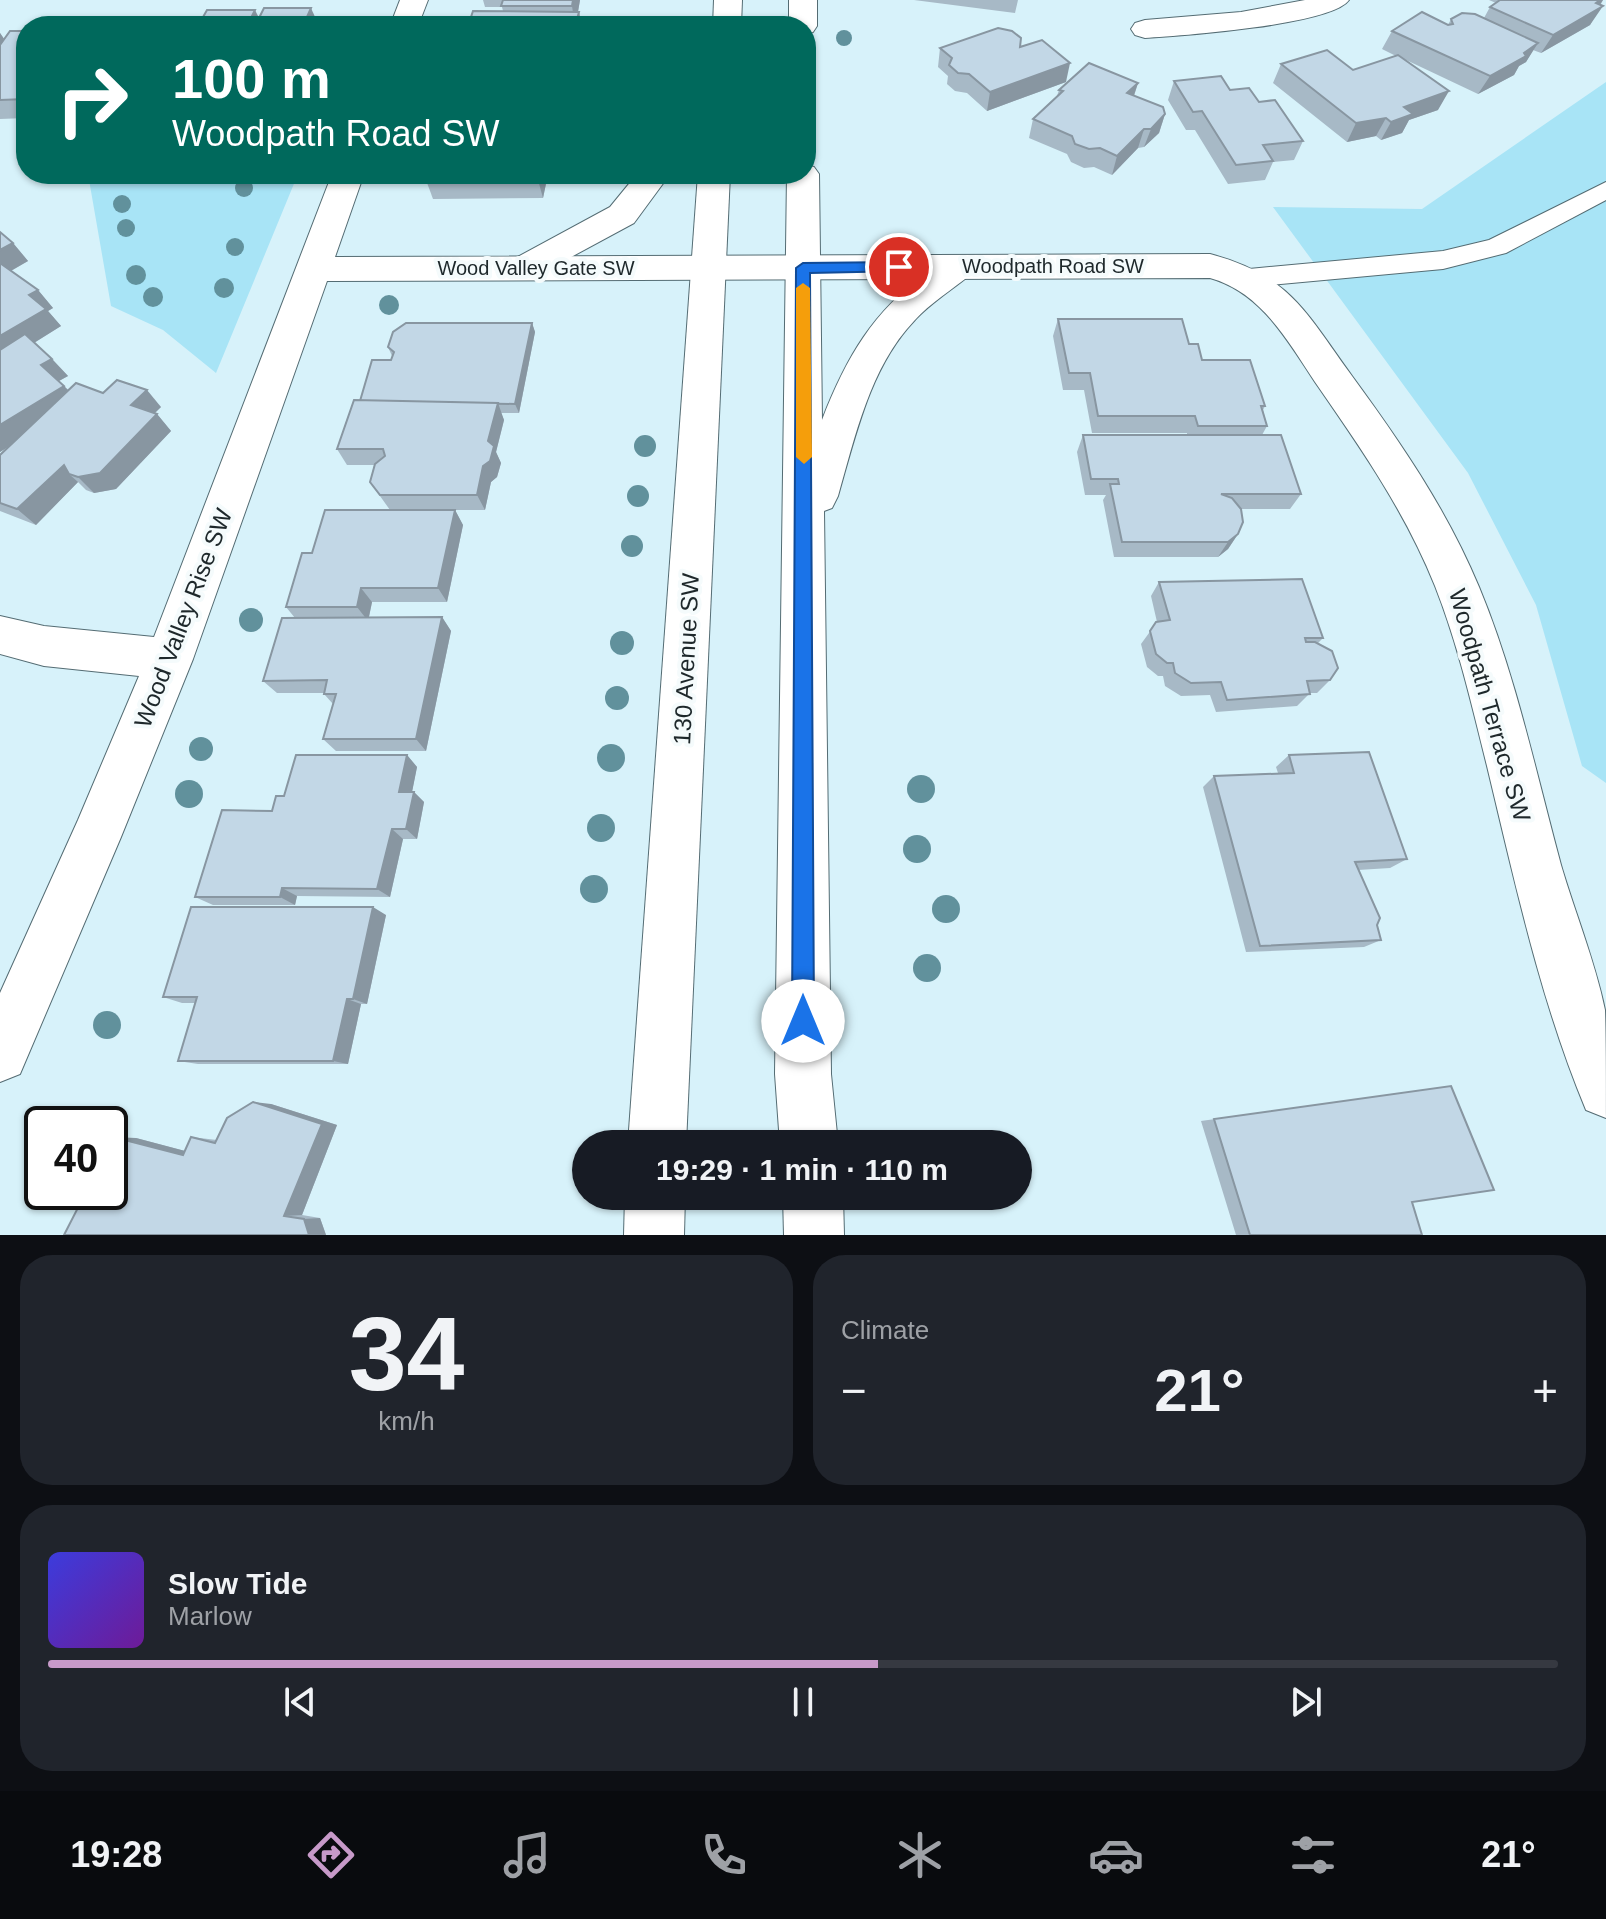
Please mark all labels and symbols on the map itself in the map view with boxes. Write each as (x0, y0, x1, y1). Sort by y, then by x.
pin (865, 233, 933, 301)
street label: Woodpath Road SW (962, 255, 1144, 277)
street label: Wood Valley Gate SW (437, 257, 635, 279)
street label: Wood Valley Rise SW (129, 504, 237, 731)
street label: 130 Avenue SW (668, 572, 704, 745)
street label: Woodpath Terrace SW (1444, 586, 1536, 825)
position arrow (761, 979, 845, 1063)
speed limit sign: 40 (24, 1106, 128, 1210)

